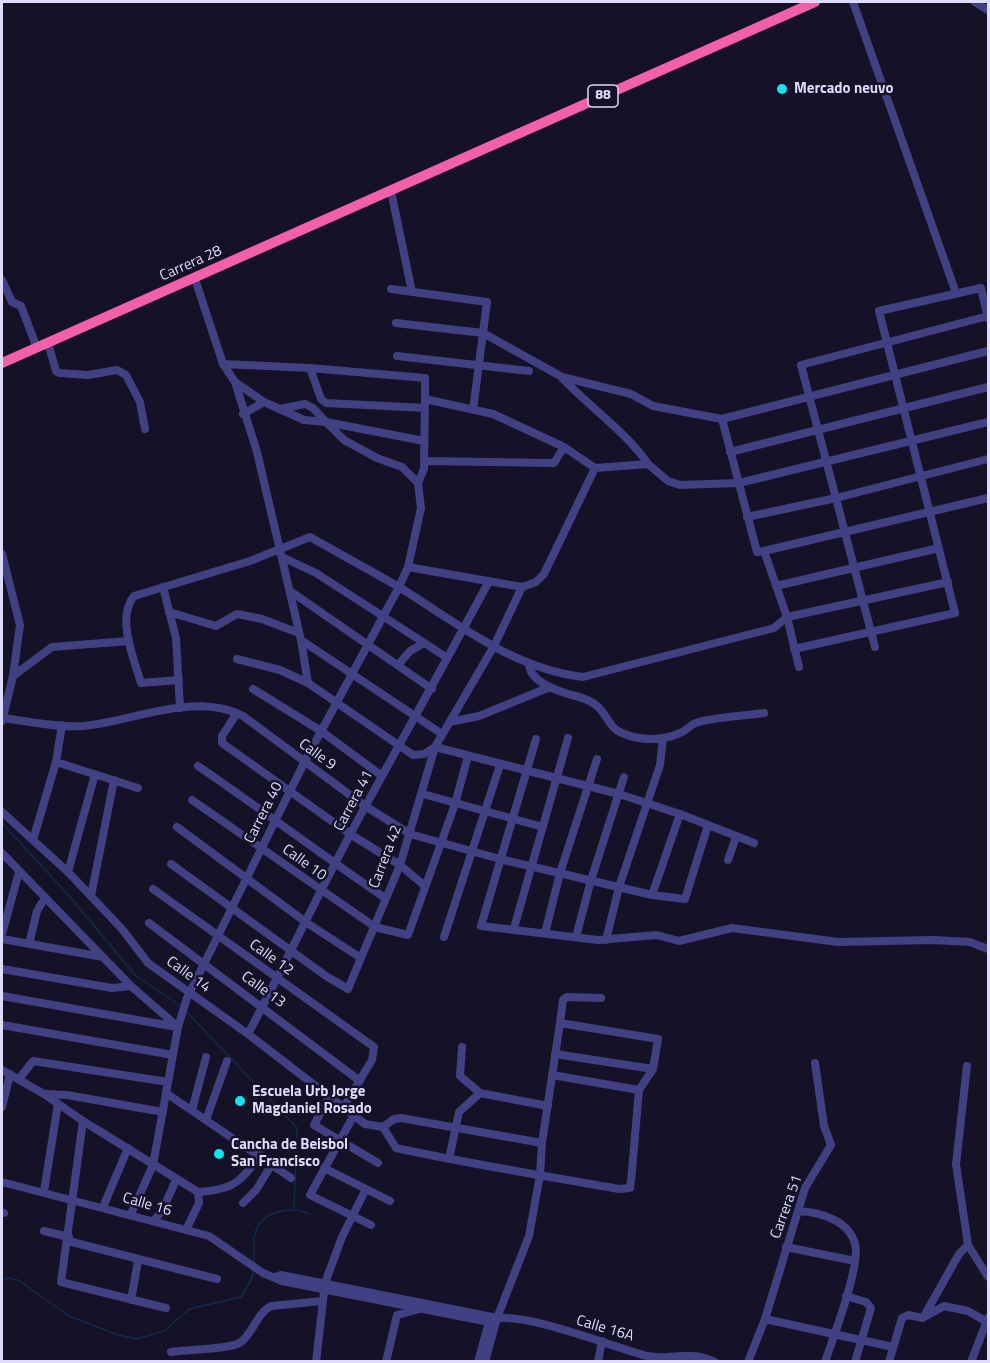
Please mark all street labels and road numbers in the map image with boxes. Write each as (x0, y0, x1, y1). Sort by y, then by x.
road number: 88 (588, 85, 618, 107)
street label: Carrera 28 (157, 242, 225, 286)
street label: Calle 9 (295, 735, 339, 775)
street label: Carrera 41 (330, 768, 378, 834)
street label: Carrera 40 (241, 779, 287, 847)
street label: Carrera 42 (366, 823, 406, 891)
street label: Calle 10 (278, 841, 330, 885)
street label: Calle 12 (245, 936, 297, 980)
street label: Calle 14 (162, 953, 214, 997)
street label: Calle 13 (237, 968, 289, 1012)
street label: Carrera 51 (767, 1173, 807, 1241)
street label: Calle 16 (120, 1189, 174, 1221)
street label: Calle 16A (574, 1312, 636, 1346)

